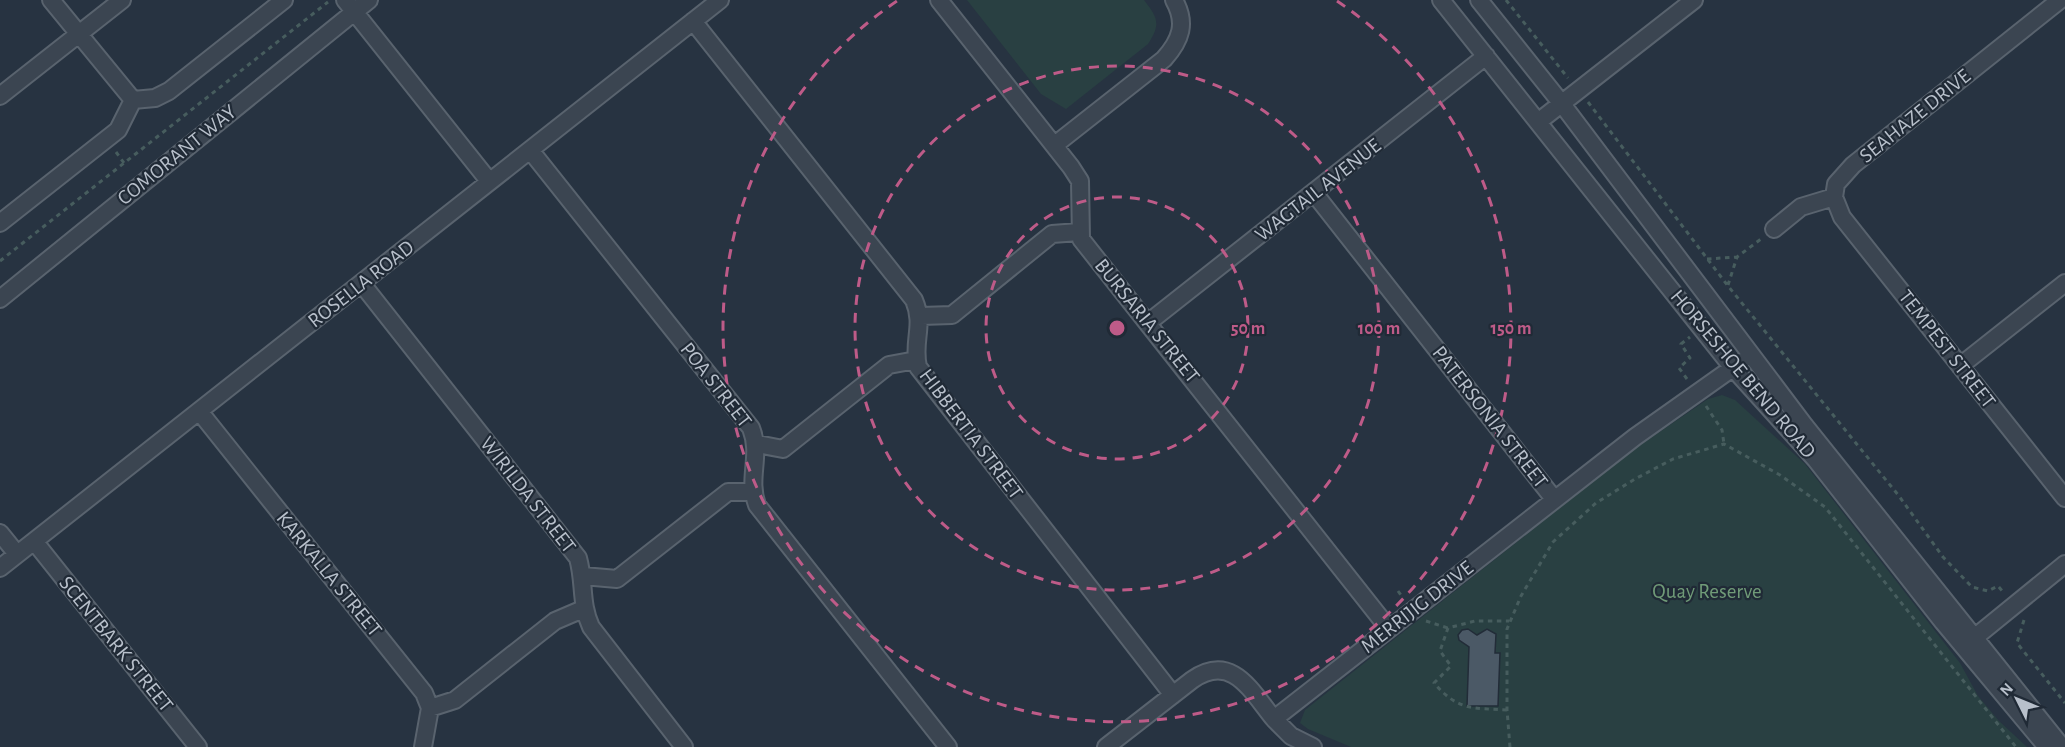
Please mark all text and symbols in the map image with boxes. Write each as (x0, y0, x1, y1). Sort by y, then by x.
street label: SEAHAZE DRIVE (1856, 65, 1974, 167)
street label: COMORANT WAY (114, 101, 240, 209)
street label: WAGTAIL AVENUE (1251, 135, 1385, 245)
street label: ROSELLA ROAD (304, 236, 418, 332)
street label: BURSARIA STREET (1091, 255, 1203, 387)
street label: HORSESHOE BEND ROAD (1667, 286, 1819, 462)
street label: TEMPEST STREET (1895, 286, 1999, 412)
centre of rings (1107, 318, 1127, 338)
text: 50 m (1231, 320, 1265, 338)
text: 100 m (1358, 320, 1400, 338)
text: 150 m (1491, 320, 1531, 338)
street label: POA STREET (676, 338, 756, 432)
street label: PATERSONIA STREET (1428, 342, 1552, 492)
street label: HIBBERTIA STREET (915, 365, 1027, 503)
street label: WIRILDA STREET (476, 433, 580, 557)
street label: KARKALLA STREET (272, 508, 386, 640)
street label: MERRIJIG DRIVE (1357, 557, 1477, 657)
street label: SCENTBARK STREET (55, 572, 177, 716)
park label: Quay Reserve (1652, 581, 1762, 602)
north arrow (1987, 669, 2047, 729)
text: N (1997, 680, 2016, 699)

